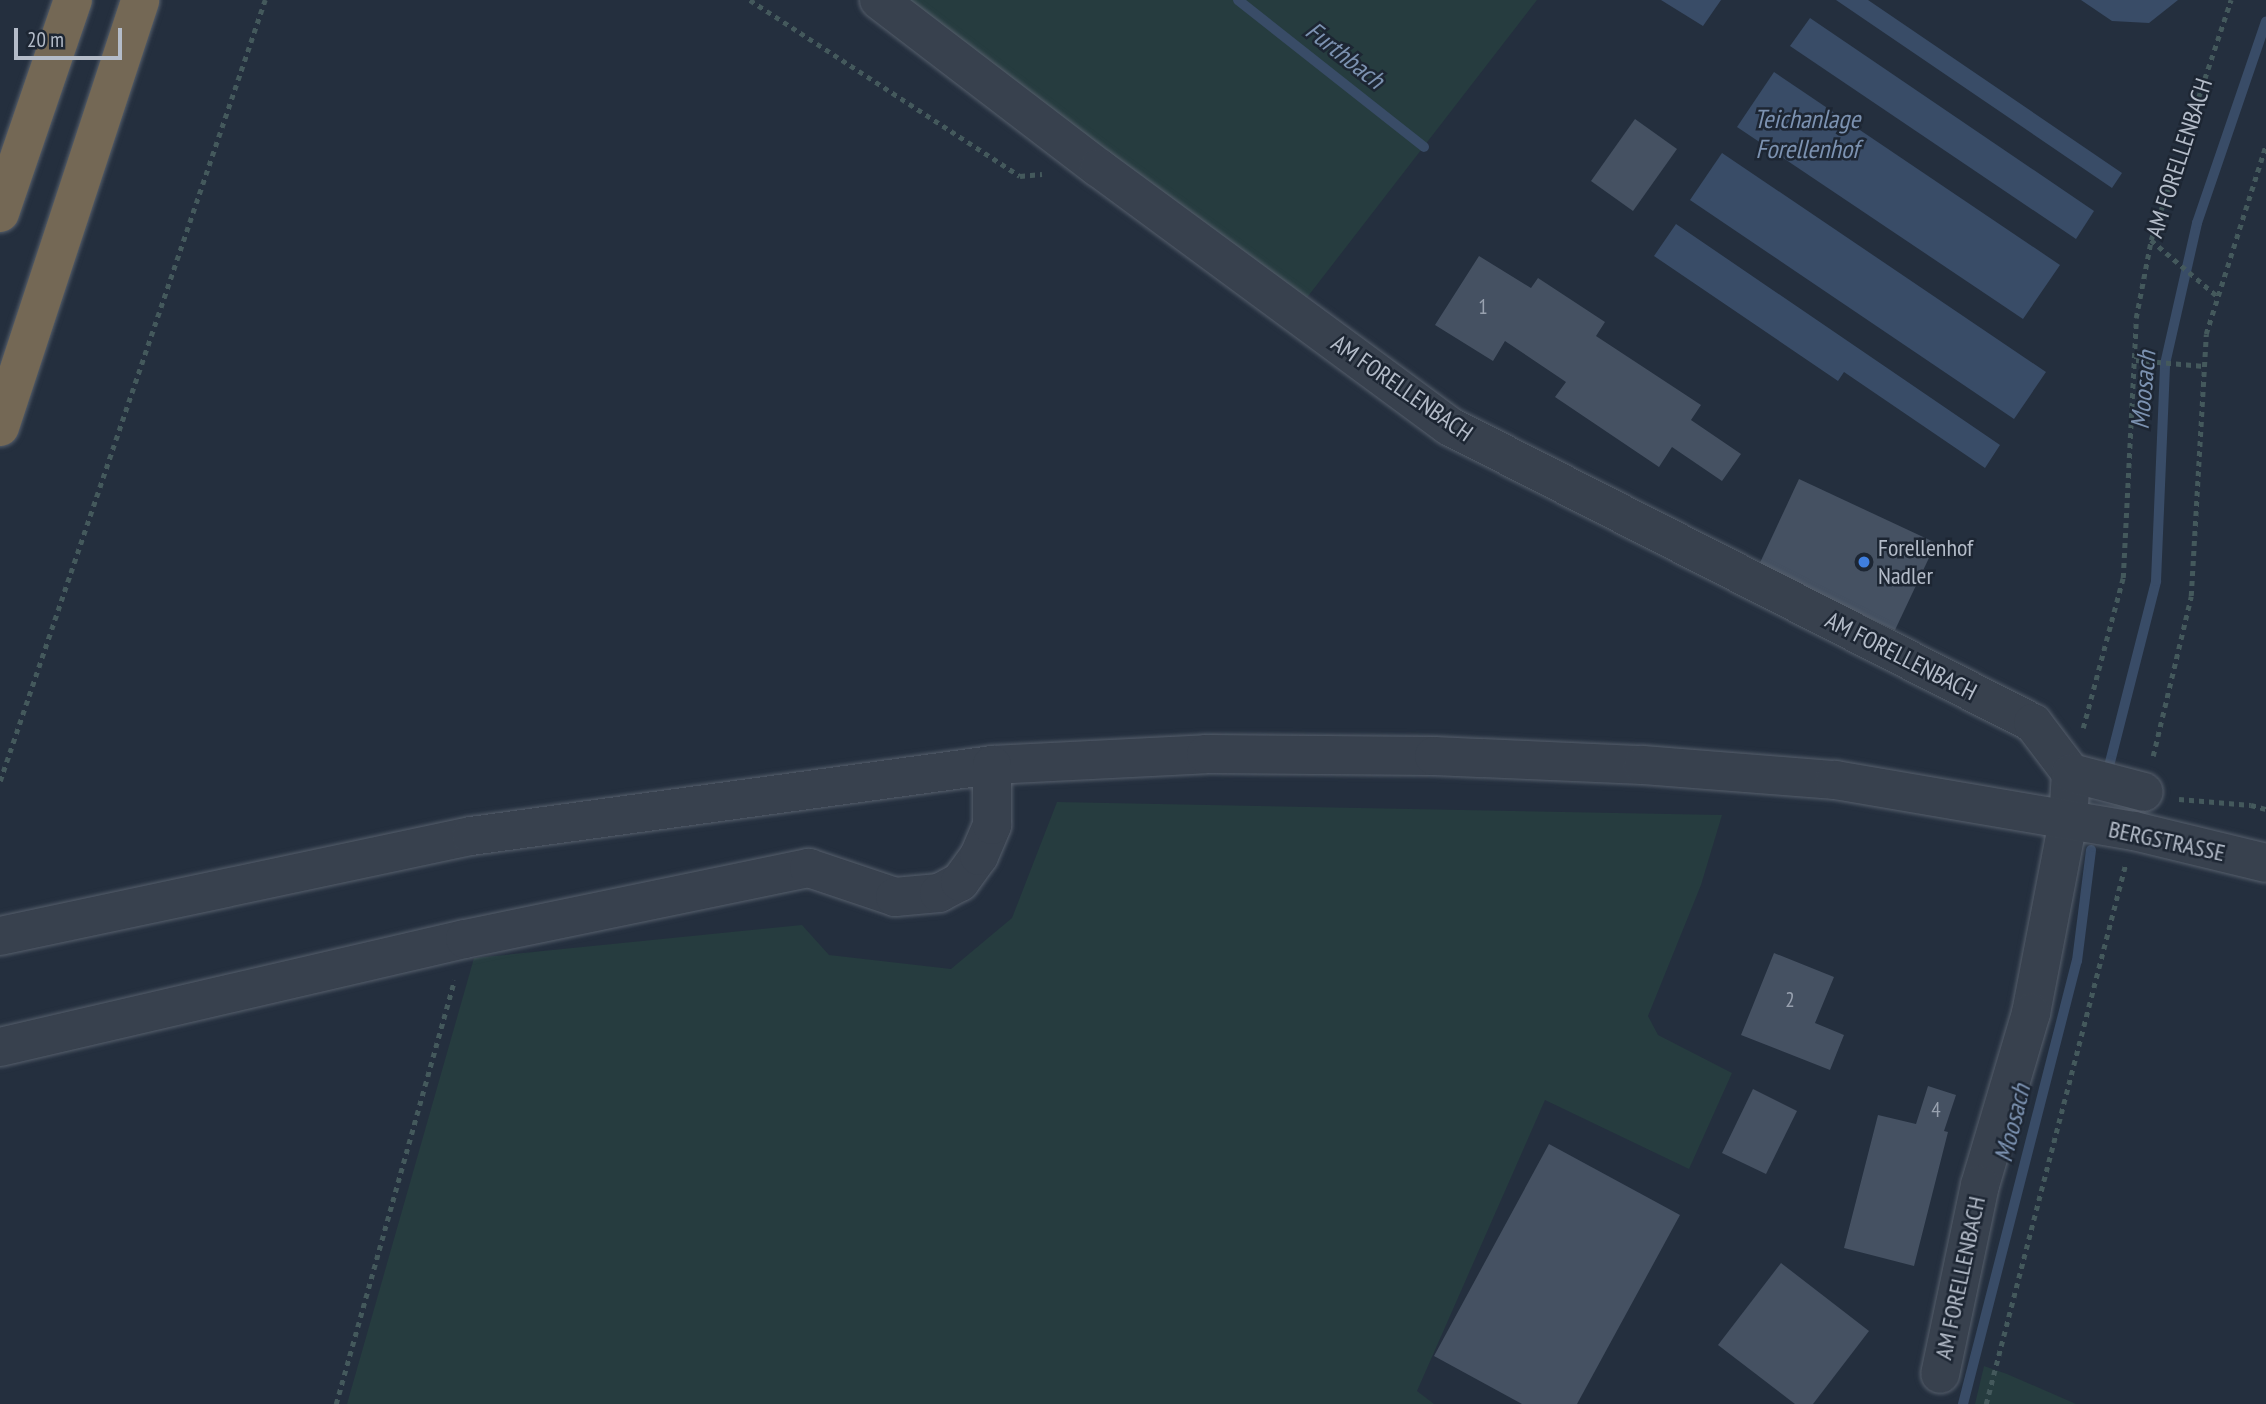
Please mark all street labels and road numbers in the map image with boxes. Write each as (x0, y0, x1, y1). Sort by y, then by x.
street label: AM FORELLENBACH (2140, 75, 2218, 241)
street label: AM FORELLENBACH (1326, 329, 1478, 447)
street label: AM FORELLENBACH (1821, 606, 1981, 706)
street label: BERGSTRASSE (2106, 815, 2228, 867)
street label: AM FORELLENBACH (1929, 1194, 1991, 1362)

